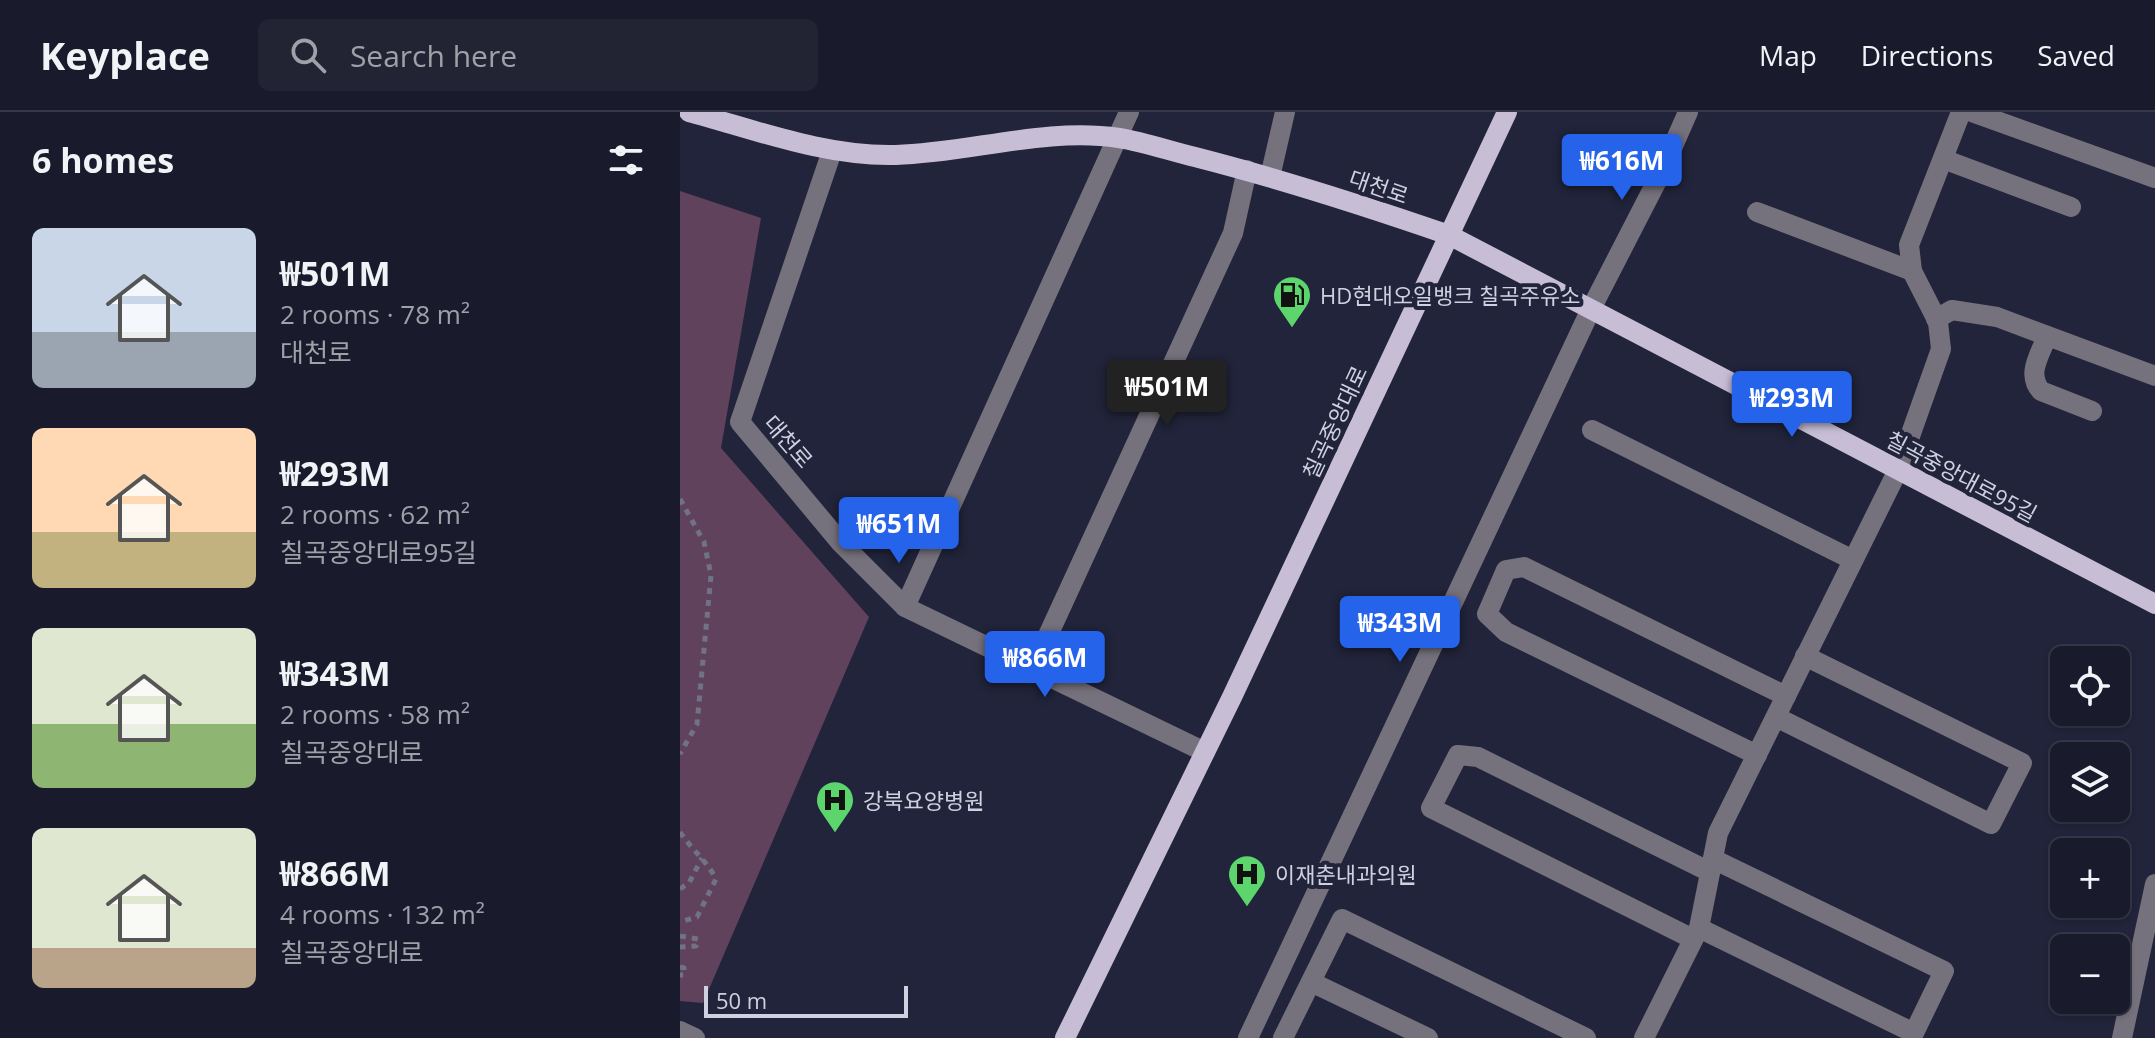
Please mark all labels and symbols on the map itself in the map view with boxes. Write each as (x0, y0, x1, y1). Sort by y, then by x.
pin: ₩616M (1566, 134, 1678, 202)
street label: 대천로 (1345, 162, 1413, 210)
fuel station icon: HD현대오일뱅크 칠곡주유소 (1271, 274, 1313, 329)
place label: HD현대오일뱅크 칠곡주유소 (1320, 280, 1581, 310)
pin: ₩501M (1111, 360, 1223, 428)
street label: 칠곡중앙대로 (1295, 361, 1373, 483)
pin: ₩293M (1736, 371, 1848, 439)
street label: 대천로 (758, 408, 820, 474)
street label: 칠곡중앙대로95길 (1881, 424, 2043, 528)
pin: ₩651M (843, 497, 955, 565)
pin: ₩343M (1344, 596, 1456, 664)
pin: ₩866M (989, 631, 1101, 699)
hospital icon: 강북요양병원 (814, 779, 856, 834)
place label: 강북요양병원 (863, 785, 984, 815)
hospital icon: 이재춘내과의원 (1226, 853, 1268, 908)
place label: 이재춘내과의원 (1275, 859, 1417, 889)
scale bar (704, 982, 908, 1018)

